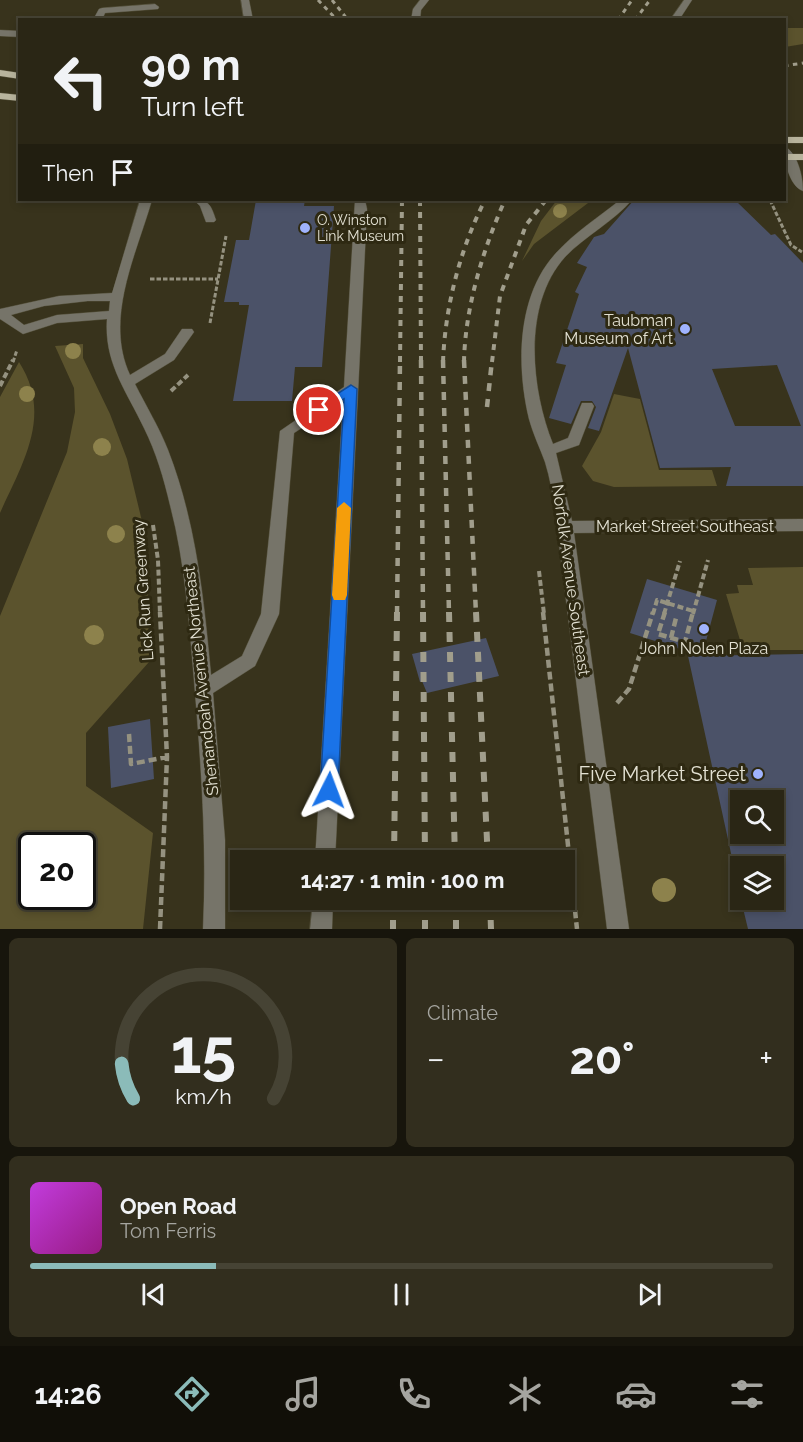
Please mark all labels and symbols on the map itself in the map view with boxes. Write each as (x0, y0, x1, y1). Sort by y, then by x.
place label: O. Winston Link Museum (317, 212, 404, 244)
marker: O. Winston Link Museum (298, 221, 312, 235)
place label: Taubman Museum of Art (564, 311, 674, 348)
marker: Taubman Museum of Art (678, 322, 692, 336)
pin (293, 384, 344, 435)
street label: Norfolk Avenue Southeast (548, 483, 594, 678)
street label: Market Street Southeast (596, 517, 775, 536)
street label: Lick Run Greenway (129, 518, 157, 662)
street label: Shenandoah Avenue Northeast (179, 565, 222, 797)
marker: John Nolen Plaza (697, 622, 711, 636)
place label: John Nolen Plaza (640, 639, 768, 658)
position arrow (297, 758, 361, 822)
place label: Five Market Street (578, 762, 746, 786)
marker: Five Market Street (751, 767, 765, 781)
speed limit sign: 20 (18, 832, 96, 910)

